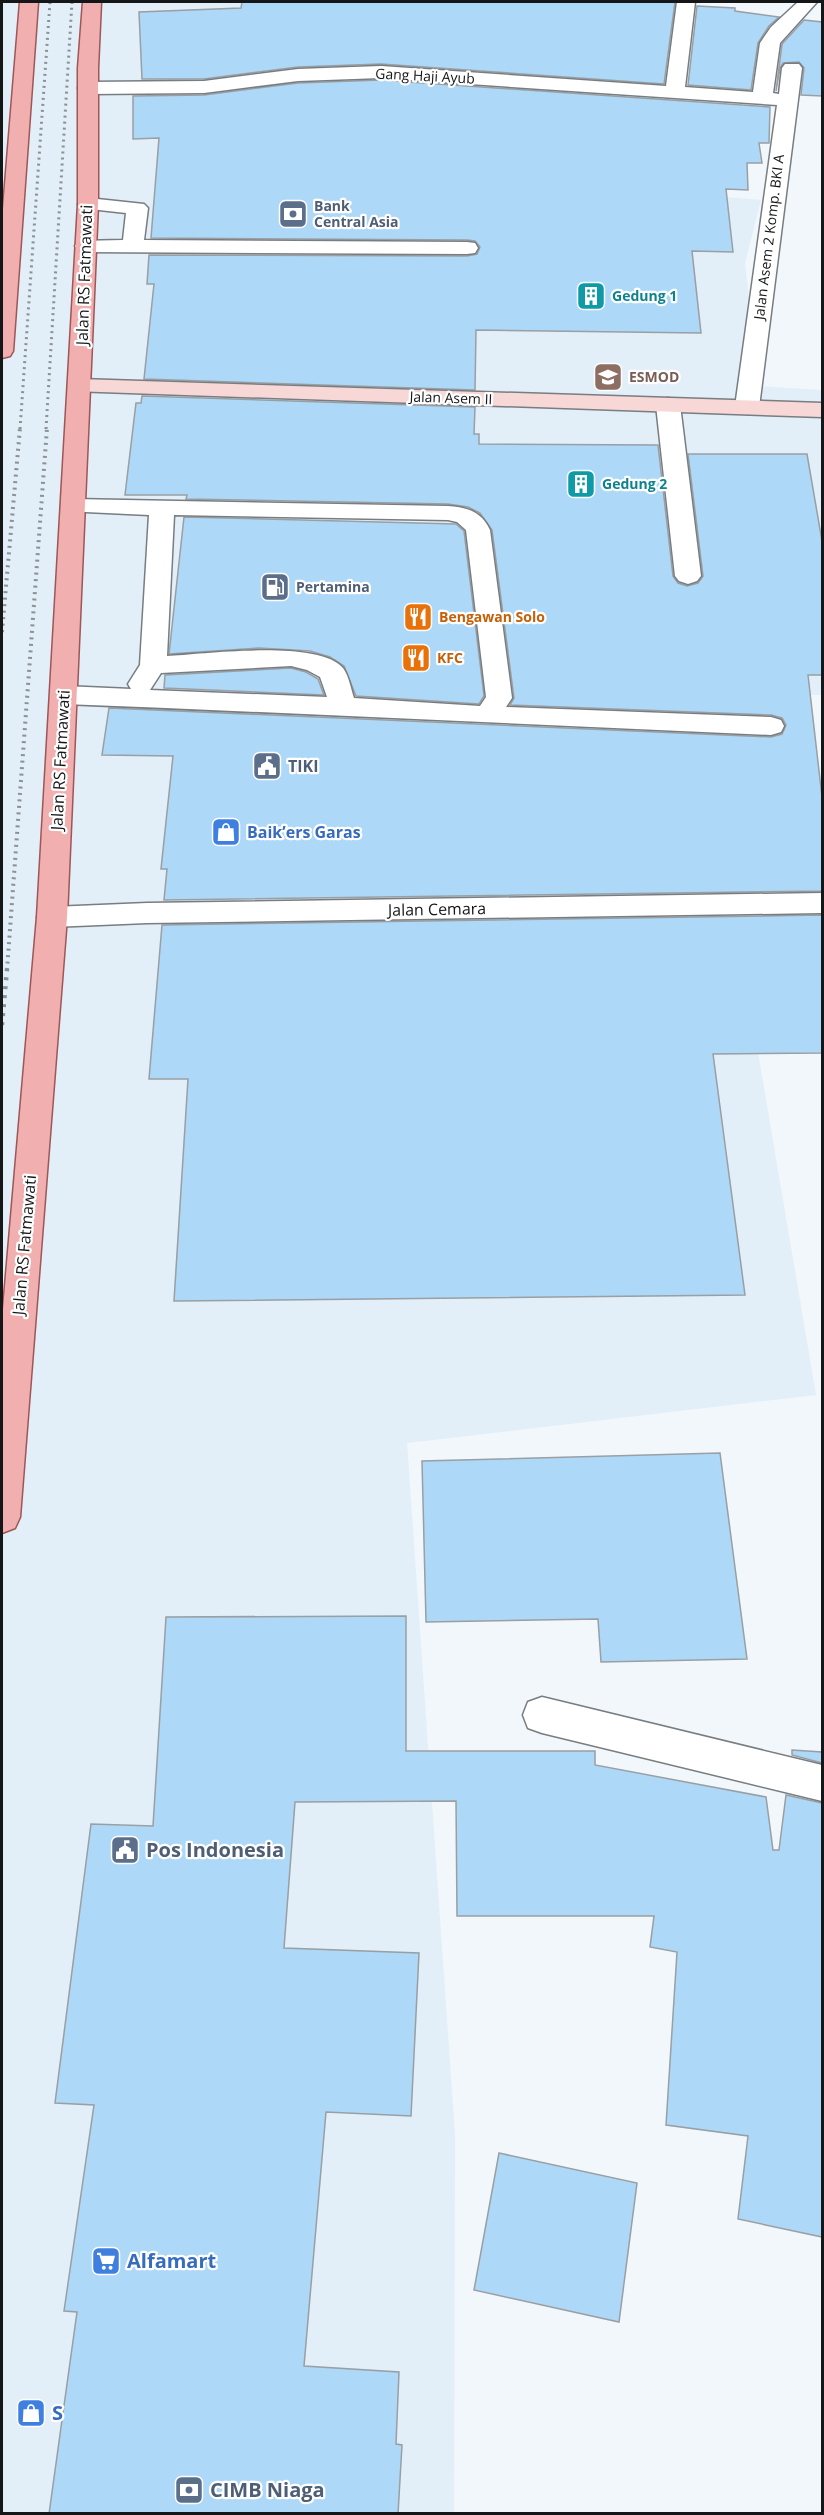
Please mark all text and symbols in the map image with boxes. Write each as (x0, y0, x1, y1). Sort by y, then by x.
street label: Gang Haji Ayub (375, 63, 475, 88)
street label: Jalan Asem 2 Komp. BKI A (749, 153, 788, 323)
place label: Bank Central Asia (314, 196, 399, 231)
bank icon: Bank Central Asia (277, 198, 309, 230)
street label: Jalan RS Fatmawati (70, 204, 97, 348)
building icon: Gedung 1 (575, 280, 607, 312)
place label: Gedung 1 (612, 286, 677, 305)
school or university icon: ESMOD (592, 361, 624, 393)
place label: ESMOD (629, 367, 679, 386)
street label: Jalan Asem II (407, 386, 493, 408)
building icon: Gedung 2 (565, 468, 597, 500)
place label: Gedung 2 (602, 474, 667, 493)
fuel station icon: Pertamina (259, 571, 291, 603)
place label: Pertamina (296, 577, 370, 596)
restaurant icon: Bengawan Solo (402, 601, 434, 633)
place label: Bengawan Solo (439, 607, 545, 626)
restaurant icon: KFC (400, 642, 432, 674)
place label: KFC (437, 648, 463, 667)
street label: Jalan RS Fatmawati (45, 689, 75, 833)
public building icon: TIKI (251, 750, 283, 782)
place label: TIKI (288, 755, 318, 777)
shop icon: Baik’ers Garas (210, 816, 242, 848)
place label: Baik’ers Garas (247, 821, 361, 843)
street label: Jalan Cemara (386, 897, 486, 921)
street label: Jalan RS Fatmawati (7, 1174, 41, 1318)
public building icon: Pos Indonesia (109, 1834, 141, 1866)
place label: Pos Indonesia (146, 1836, 284, 1863)
supermarket icon: Alfamart (90, 2245, 122, 2277)
place label: Alfamart (127, 2247, 217, 2274)
shop icon: S (15, 2397, 47, 2429)
place label: S (52, 2399, 63, 2426)
bank icon: CIMB Niaga (173, 2474, 205, 2506)
place label: CIMB Niaga (210, 2476, 325, 2503)

